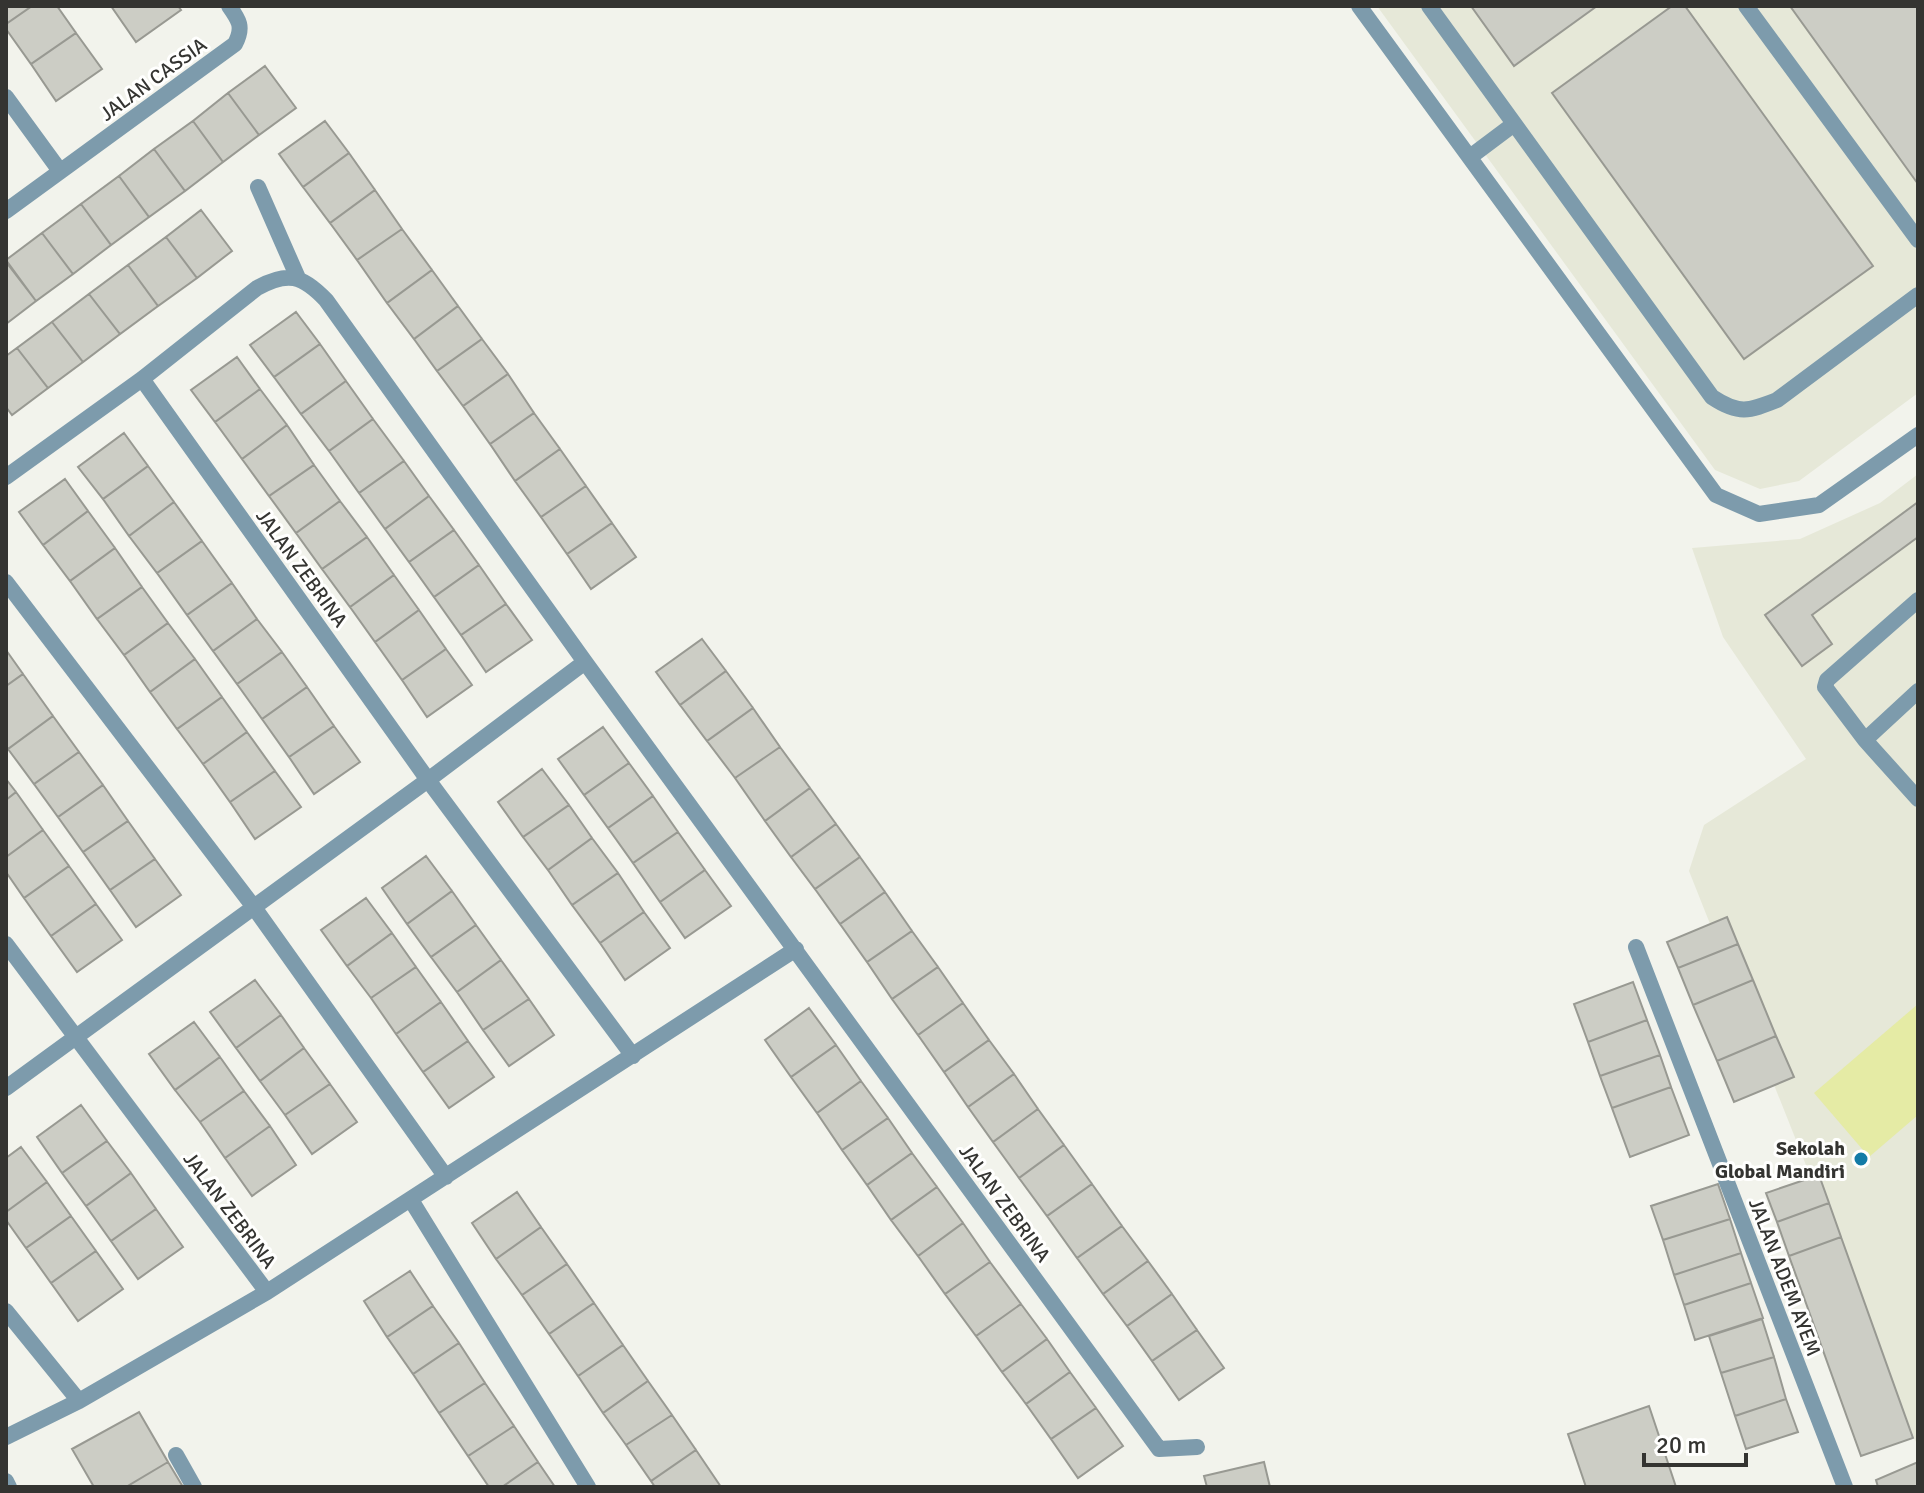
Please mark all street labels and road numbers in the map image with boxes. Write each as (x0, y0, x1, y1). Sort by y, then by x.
street label: JALAN CASSIA (95, 32, 212, 127)
street label: JALAN ZEBRINA (250, 504, 353, 632)
street label: JALAN ZEBRINA (953, 1139, 1056, 1267)
street label: JALAN ZEBRINA (178, 1147, 282, 1274)
street label: JALAN ADEM AYEM (1743, 1195, 1826, 1360)

